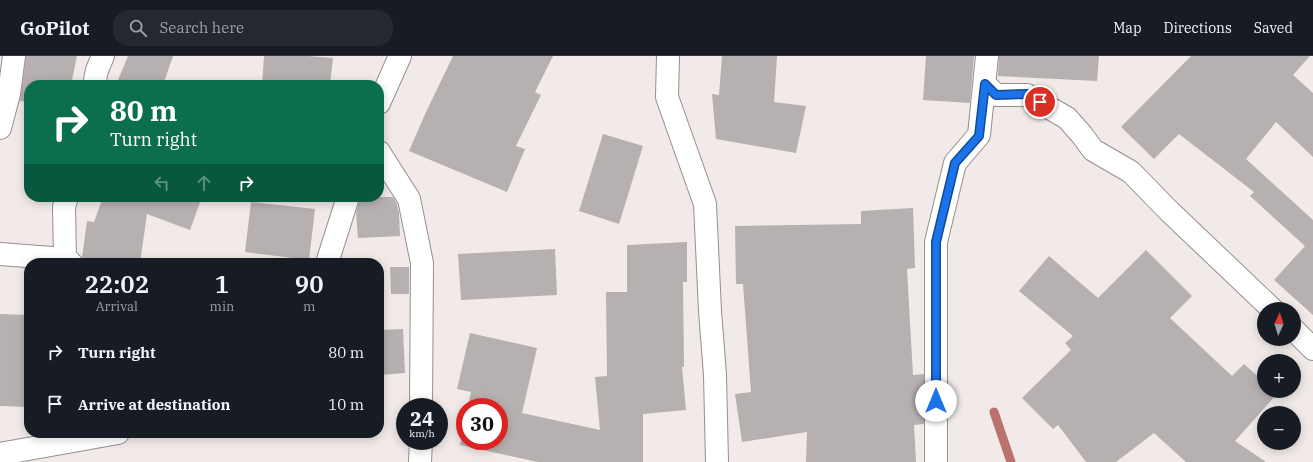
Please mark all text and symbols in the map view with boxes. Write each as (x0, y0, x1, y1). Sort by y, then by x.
search box (113, 10, 393, 46)
text: GoPilot (20, 16, 89, 40)
icon: search (127, 17, 149, 39)
text: Search here (159, 18, 244, 37)
text: Map (1113, 19, 1142, 37)
text: Directions (1164, 19, 1232, 37)
text: Saved (1254, 19, 1293, 37)
pin (1023, 85, 1057, 119)
icon: arrive (1029, 91, 1051, 113)
text: 80 m (110, 92, 177, 129)
icon: right (44, 96, 96, 148)
text: Turn right (110, 128, 197, 151)
icon: left (151, 172, 173, 194)
icon: ahead (193, 172, 215, 194)
icon: right (235, 172, 257, 194)
text: 22:02 (84, 268, 149, 300)
text: 1 (215, 268, 229, 300)
text: 90 (295, 268, 324, 300)
text: Arrival (96, 298, 138, 315)
text: min (210, 298, 234, 315)
text: m (303, 298, 315, 315)
north arrow (1257, 302, 1301, 346)
map controls (1257, 302, 1301, 450)
icon: right (44, 341, 66, 363)
text: Turn right (78, 343, 156, 362)
text: 80 m (328, 343, 364, 362)
button: + (1257, 354, 1301, 398)
position arrow (915, 380, 957, 422)
icon: arrive (44, 393, 66, 415)
text: Arrive at destination (78, 395, 230, 414)
text: 10 m (328, 395, 364, 414)
speed limit sign: 30 (456, 398, 508, 450)
text: 24 (410, 405, 434, 432)
button: − (1257, 406, 1301, 450)
text: km/h (409, 427, 435, 440)

